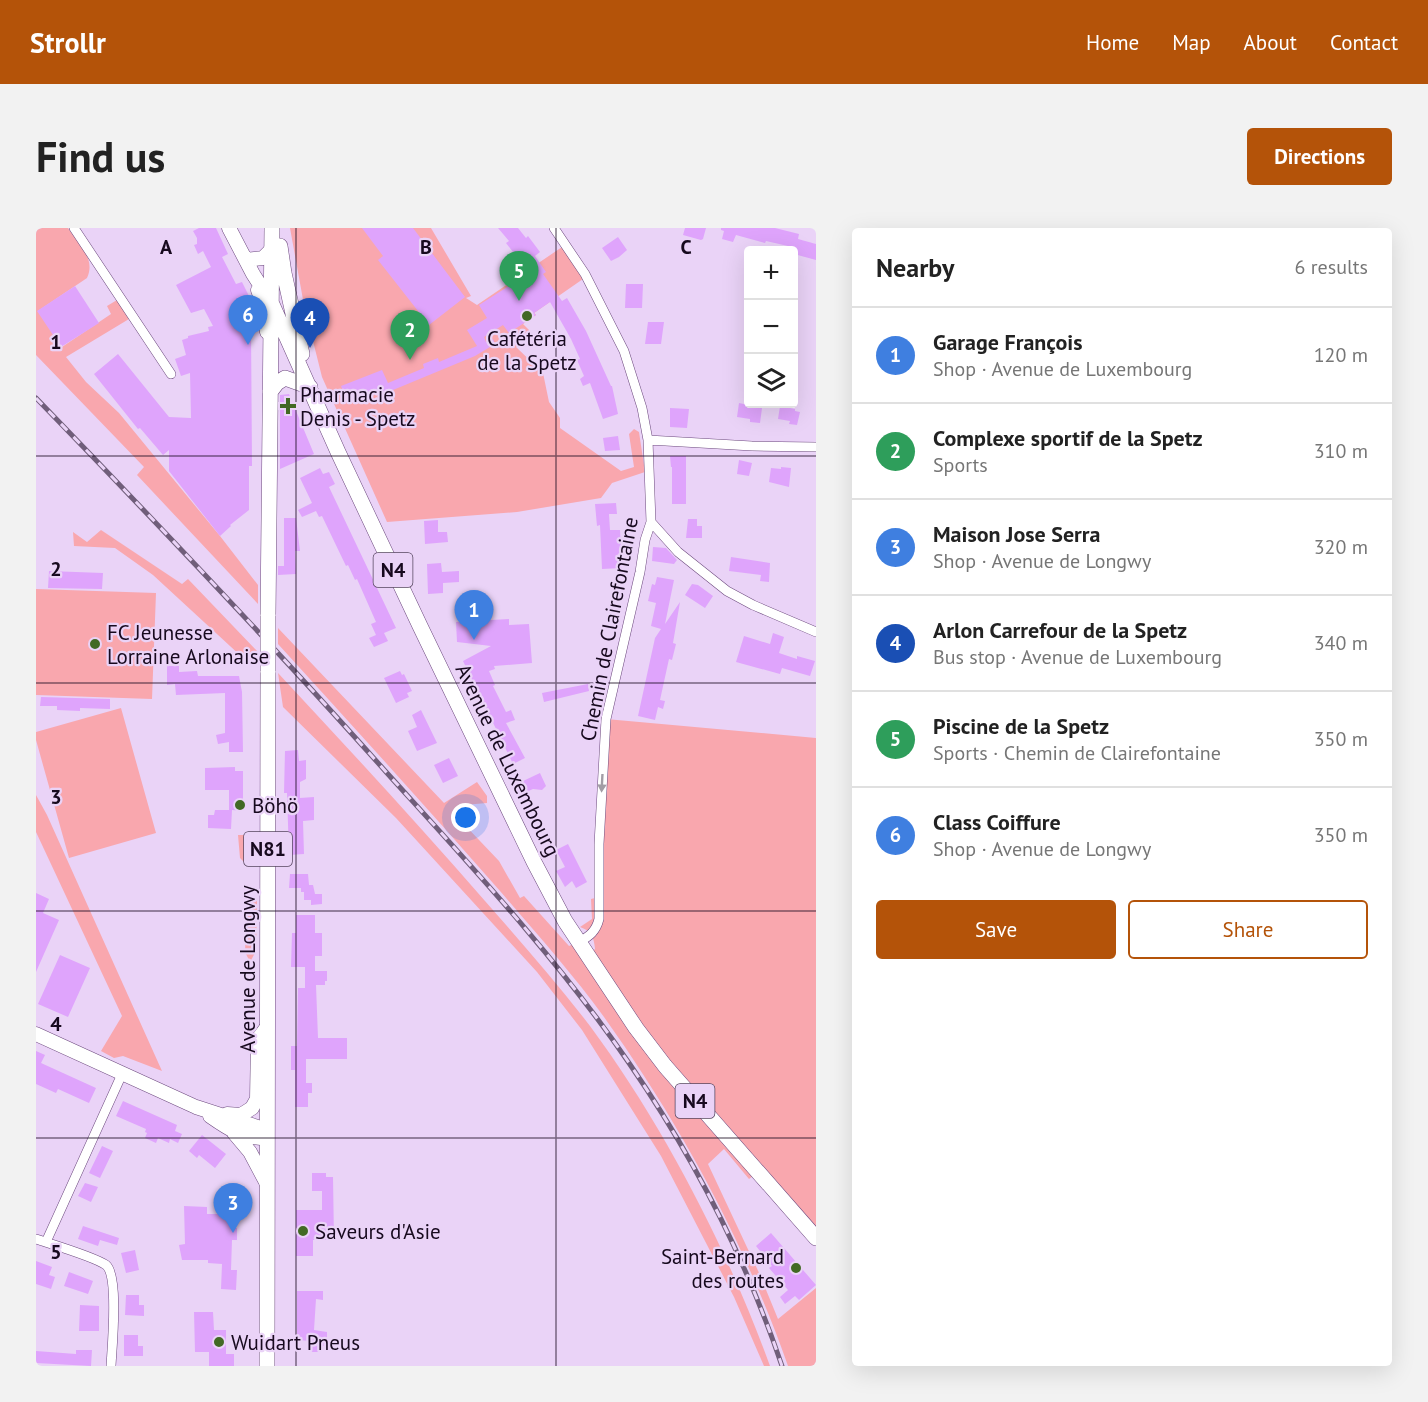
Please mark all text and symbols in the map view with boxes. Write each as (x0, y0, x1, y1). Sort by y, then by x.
text: Strollr (30, 24, 106, 61)
text: Home (1086, 29, 1139, 56)
text: Map (1172, 29, 1211, 56)
text: About (1244, 29, 1297, 56)
text: Contact (1330, 29, 1398, 56)
button: Directions (1247, 128, 1392, 185)
text: Find us (36, 129, 165, 184)
text: A (160, 234, 173, 260)
text: B (420, 234, 432, 260)
text: C (680, 234, 692, 260)
map controls (744, 246, 798, 408)
button: + (744, 246, 798, 300)
pin: 5 (500, 251, 538, 301)
text: Nearby (876, 251, 954, 284)
text: 6 results (1295, 254, 1368, 280)
pin: 6 (228, 296, 268, 345)
pin: 4 (290, 298, 330, 348)
button: − (744, 300, 798, 354)
marker: Cafétéria de la Spetz (520, 309, 534, 323)
pin: 2 (390, 310, 430, 360)
place label: Cafétéria de la Spetz (477, 325, 577, 376)
text: Garage François (933, 328, 1082, 356)
text: 1 (50, 329, 62, 355)
text: 1 (890, 342, 901, 368)
text: 120 m (1314, 342, 1368, 368)
button: layers (744, 354, 798, 408)
text: Shop · Avenue de Luxembourg (933, 356, 1192, 382)
place label: Pharmacie Denis - Spetz (300, 381, 415, 432)
marker: Pharmacie Denis - Spetz (281, 399, 295, 413)
text: Complexe sportif de la Spetz (933, 424, 1202, 452)
text: 2 (890, 438, 901, 464)
text: 310 m (1314, 438, 1368, 464)
text: Sports (933, 452, 988, 478)
street label: Chemin de Clairefontaine (574, 515, 644, 743)
text: Maison Jose Serra (933, 520, 1100, 548)
text: 3 (890, 534, 901, 560)
text: 320 m (1314, 534, 1368, 560)
text: Shop · Avenue de Longwy (933, 548, 1151, 574)
road number: N4 (374, 553, 412, 587)
text: 2 (50, 556, 62, 582)
pin: 1 (454, 590, 494, 640)
text: Arlon Carrefour de la Spetz (933, 616, 1187, 644)
place label: FC Jeunesse Lorraine Arlonaise (107, 619, 269, 670)
text: 4 (890, 630, 901, 656)
text: 340 m (1314, 630, 1368, 656)
marker: FC Jeunesse Lorraine Arlonaise (88, 637, 102, 651)
text: Bus stop · Avenue de Luxembourg (933, 644, 1222, 670)
street label: Avenue de Luxembourg (450, 659, 566, 861)
text: Piscine de la Spetz (933, 712, 1109, 740)
text: 5 (890, 726, 901, 752)
text: 350 m (1314, 726, 1368, 752)
text: Sports · Chemin de Clairefontaine (933, 740, 1221, 766)
one-way arrow (598, 773, 607, 792)
text: 3 (50, 784, 62, 810)
place label: Böhö (252, 792, 298, 819)
marker: Böhö (233, 798, 247, 812)
your location (451, 803, 480, 832)
text: Class Coiffure (933, 808, 1061, 836)
text: 6 (890, 822, 901, 848)
text: 350 m (1314, 822, 1368, 848)
road number: N81 (244, 832, 292, 866)
text: Shop · Avenue de Longwy (933, 836, 1151, 862)
street label: Avenue de Longwy (234, 885, 261, 1053)
button: Save (876, 900, 1116, 959)
button: Share (1128, 900, 1368, 959)
text: 4 (50, 1011, 62, 1037)
road number: N4 (676, 1084, 714, 1118)
pin: 3 (214, 1184, 252, 1233)
place label: Saveurs d'Asie (315, 1218, 441, 1245)
marker: Saveurs d'Asie (296, 1224, 310, 1238)
text: 5 (50, 1239, 62, 1265)
place label: Saint-Bernard des routes (661, 1243, 784, 1294)
marker: Saint-Bernard des routes (789, 1261, 803, 1275)
place label: Wuidart Pneus (231, 1329, 360, 1356)
marker: Wuidart Pneus (212, 1335, 226, 1349)

